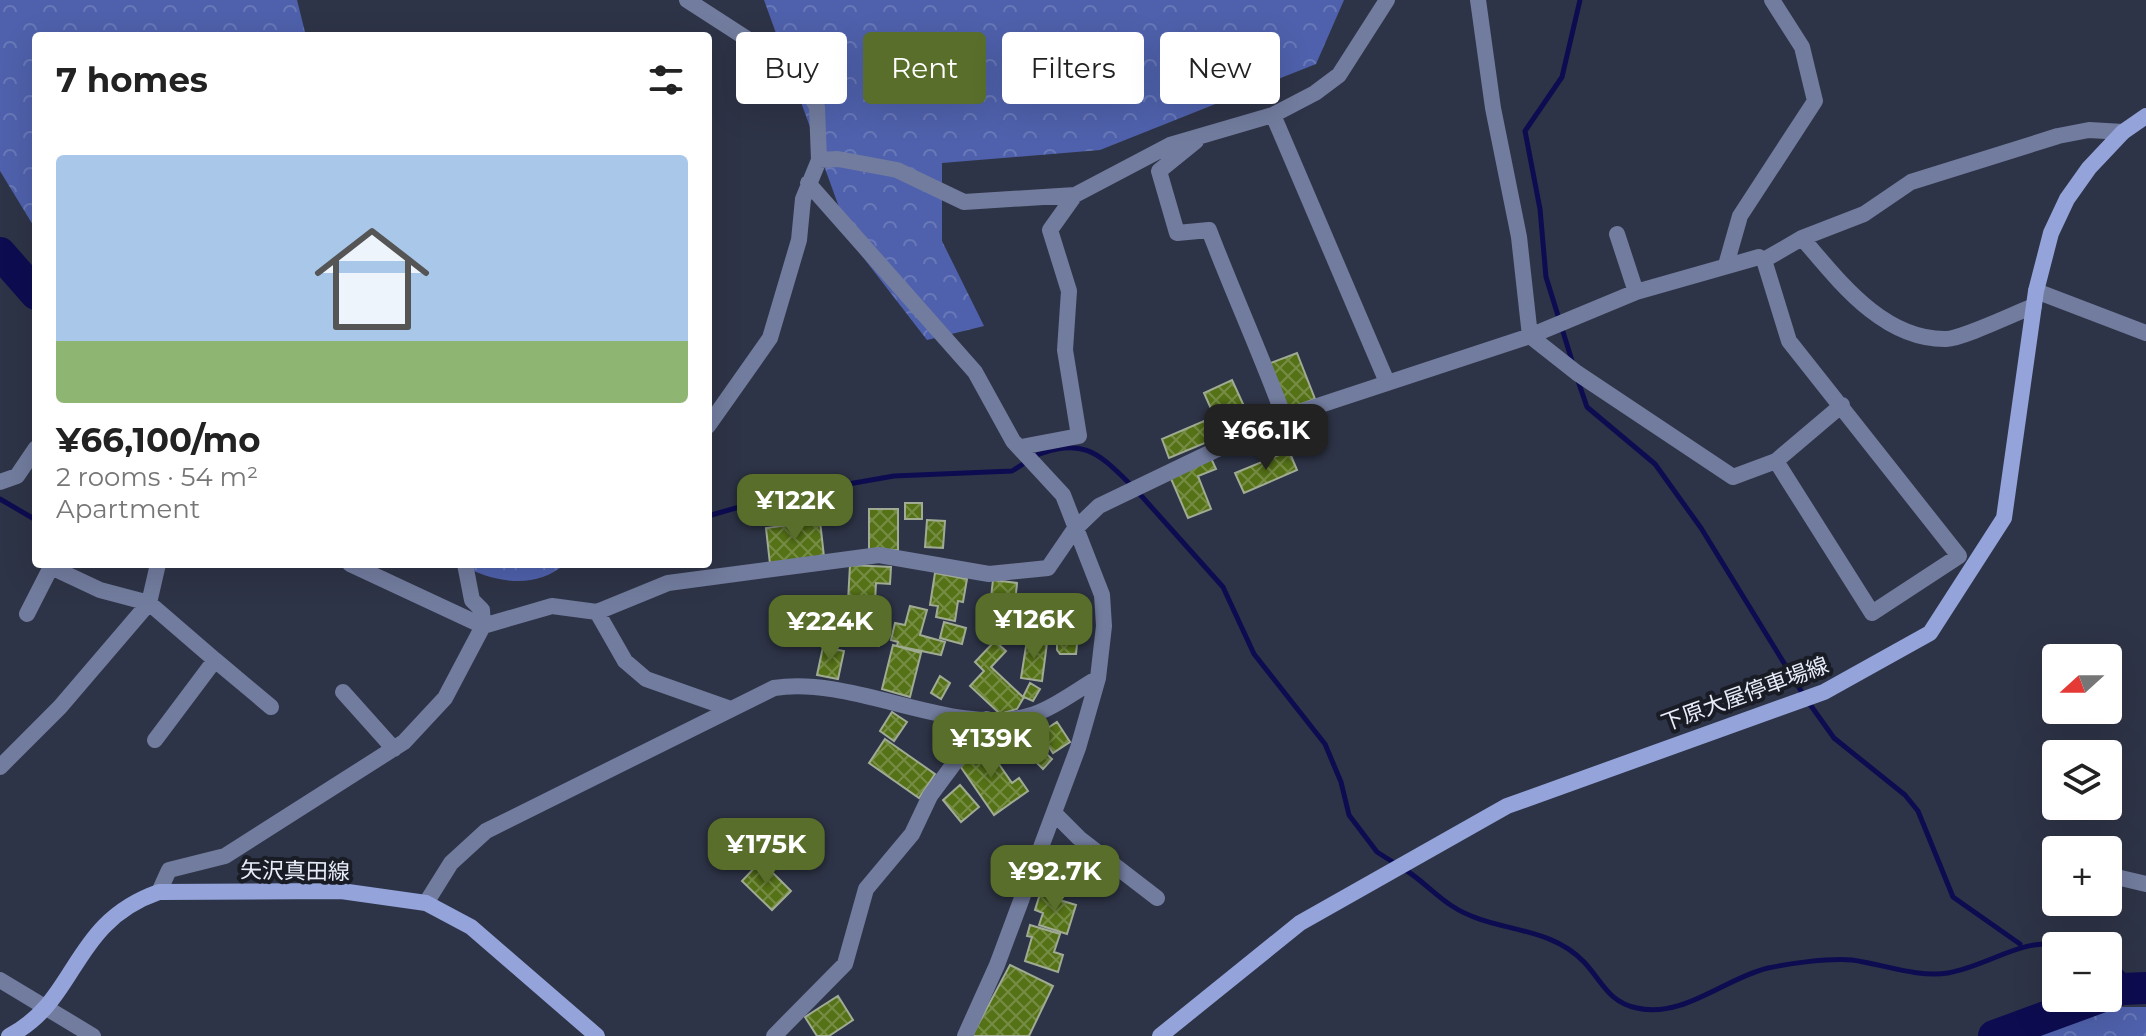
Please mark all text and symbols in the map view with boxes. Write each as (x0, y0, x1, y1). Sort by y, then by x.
chip: Buy (736, 32, 847, 104)
chip: Rent (863, 32, 986, 104)
chip: Filters (1002, 32, 1144, 104)
chip: New (1160, 32, 1280, 104)
icon: filters (644, 58, 688, 102)
text: 7 homes (56, 59, 208, 101)
icon: home (300, 207, 444, 351)
pin: ¥66.1K (1201, 404, 1331, 472)
text: ¥66.1K (1222, 414, 1310, 446)
text: ¥66,100/mo (56, 419, 261, 461)
text: 2 rooms · 54 m² (56, 461, 258, 493)
pin: ¥122K (739, 474, 851, 542)
text: ¥122K (755, 484, 835, 516)
text: Apartment (56, 493, 200, 525)
pin: ¥126K (978, 593, 1090, 661)
pin: ¥224K (774, 595, 886, 663)
text: ¥126K (993, 603, 1075, 635)
text: ¥224K (787, 605, 873, 637)
north arrow (2042, 644, 2122, 724)
map controls (2042, 644, 2122, 1012)
street label: 下原大屋停車場線 (1658, 651, 1832, 737)
pin: ¥139K (935, 712, 1047, 780)
text: ¥139K (950, 722, 1032, 754)
button: layers (2042, 740, 2122, 820)
pin: ¥175K (710, 818, 822, 886)
text: ¥175K (726, 828, 806, 860)
button: + (2042, 836, 2122, 916)
pin: ¥92.7K (990, 845, 1120, 913)
text: ¥92.7K (1009, 855, 1101, 887)
street label: 矢沢真田線 (240, 857, 350, 885)
button: − (2042, 932, 2122, 1012)

